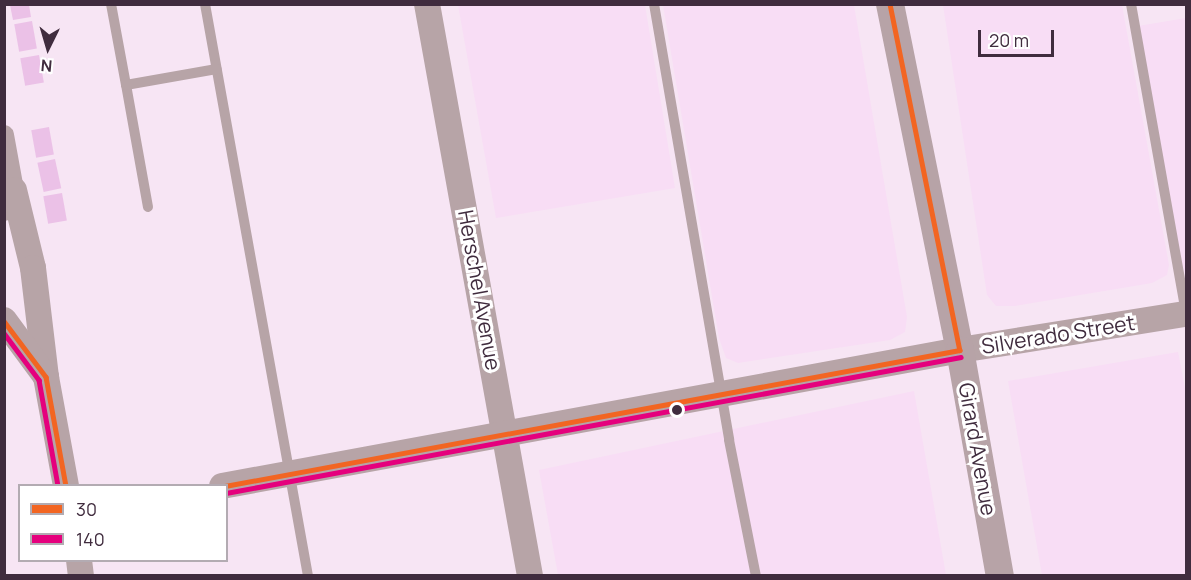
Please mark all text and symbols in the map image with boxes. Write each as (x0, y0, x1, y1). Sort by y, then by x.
north arrow (18, 18, 78, 78)
scale bar (981, 18, 1058, 56)
text: 20 m (989, 28, 1029, 52)
text: N (40, 54, 53, 77)
street label: Herschel Avenue (454, 208, 506, 372)
street label: Silverado Street (980, 309, 1136, 359)
street label: Girard Avenue (954, 381, 1002, 517)
unlabelled marker (671, 404, 683, 416)
legend (18, 484, 228, 562)
text: 30 (76, 497, 97, 521)
text: 140 (76, 527, 105, 551)

